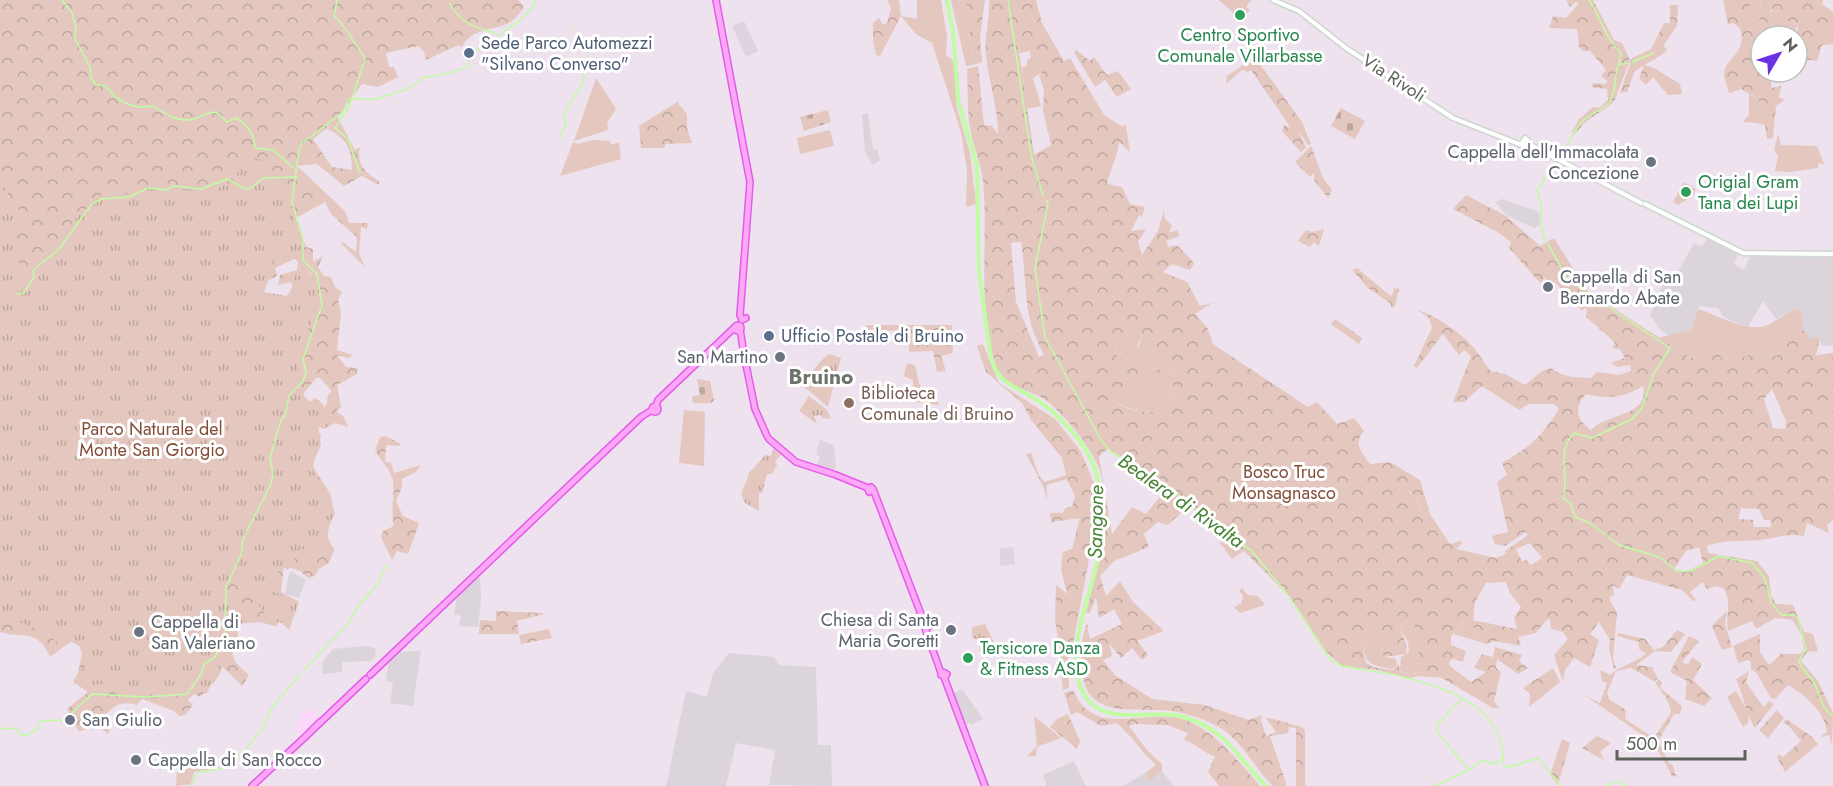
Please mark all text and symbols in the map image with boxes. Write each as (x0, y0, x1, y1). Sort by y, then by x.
marker: Centro Sportivo Comunale Villarbasse (1233, 8, 1247, 22)
place label: Centro Sportivo Comunale Villarbasse (1158, 22, 1322, 69)
north arrow (1749, 24, 1809, 84)
place label: Sede Parco Automezzi "Silvano Converso" (481, 30, 653, 77)
text: N (1777, 33, 1803, 57)
marker: Sede Parco Automezzi "Silvano Converso" (462, 46, 476, 60)
street label: Via Rivoli (1357, 48, 1431, 108)
place label: Cappella dell'Immacolata Concezione (1448, 139, 1639, 186)
marker: Cappella dell'Immacolata Concezione (1644, 155, 1658, 169)
place label: Origial Gram Tana dei Lupi (1698, 169, 1799, 216)
marker: Origial Gram Tana dei Lupi (1679, 185, 1693, 199)
place label: Cappella di San Bernardo Abate (1560, 264, 1681, 311)
marker: Cappella di San Bernardo Abate (1541, 280, 1555, 294)
place label: Ufficio Postale di Bruino (781, 323, 964, 349)
marker: Ufficio Postale di Bruino (762, 329, 776, 343)
place label: San Martino (677, 344, 768, 370)
marker: San Martino (773, 350, 787, 364)
district label: Bruino (789, 362, 853, 392)
place label: Biblioteca Comunale di Bruino (861, 380, 1014, 427)
marker: Biblioteca Comunale di Bruino (842, 396, 856, 410)
park label: Parco Naturale del Monte San Giorgio (79, 416, 225, 463)
water label: Bealera di Rivalta (1112, 447, 1250, 555)
park label: Bosco Truc Monsagnasco (1232, 459, 1336, 506)
water label: Sangone (1081, 485, 1111, 559)
place label: Chiesa di Santa Maria Goretti (821, 607, 939, 654)
place label: Cappella di San Valeriano (151, 609, 255, 656)
marker: Chiesa di Santa Maria Goretti (944, 623, 958, 637)
marker: Cappella di San Valeriano (132, 625, 146, 639)
place label: Tersicore Danza & Fitness ASD (980, 635, 1100, 682)
marker: Tersicore Danza & Fitness ASD (961, 651, 975, 665)
place label: San Giulio (82, 707, 162, 733)
marker: San Giulio (63, 713, 77, 727)
scale bar (1617, 723, 1744, 761)
text: 500 m (1626, 731, 1677, 757)
place label: Cappella di San Rocco (148, 747, 322, 773)
marker: Cappella di San Rocco (129, 753, 143, 767)

